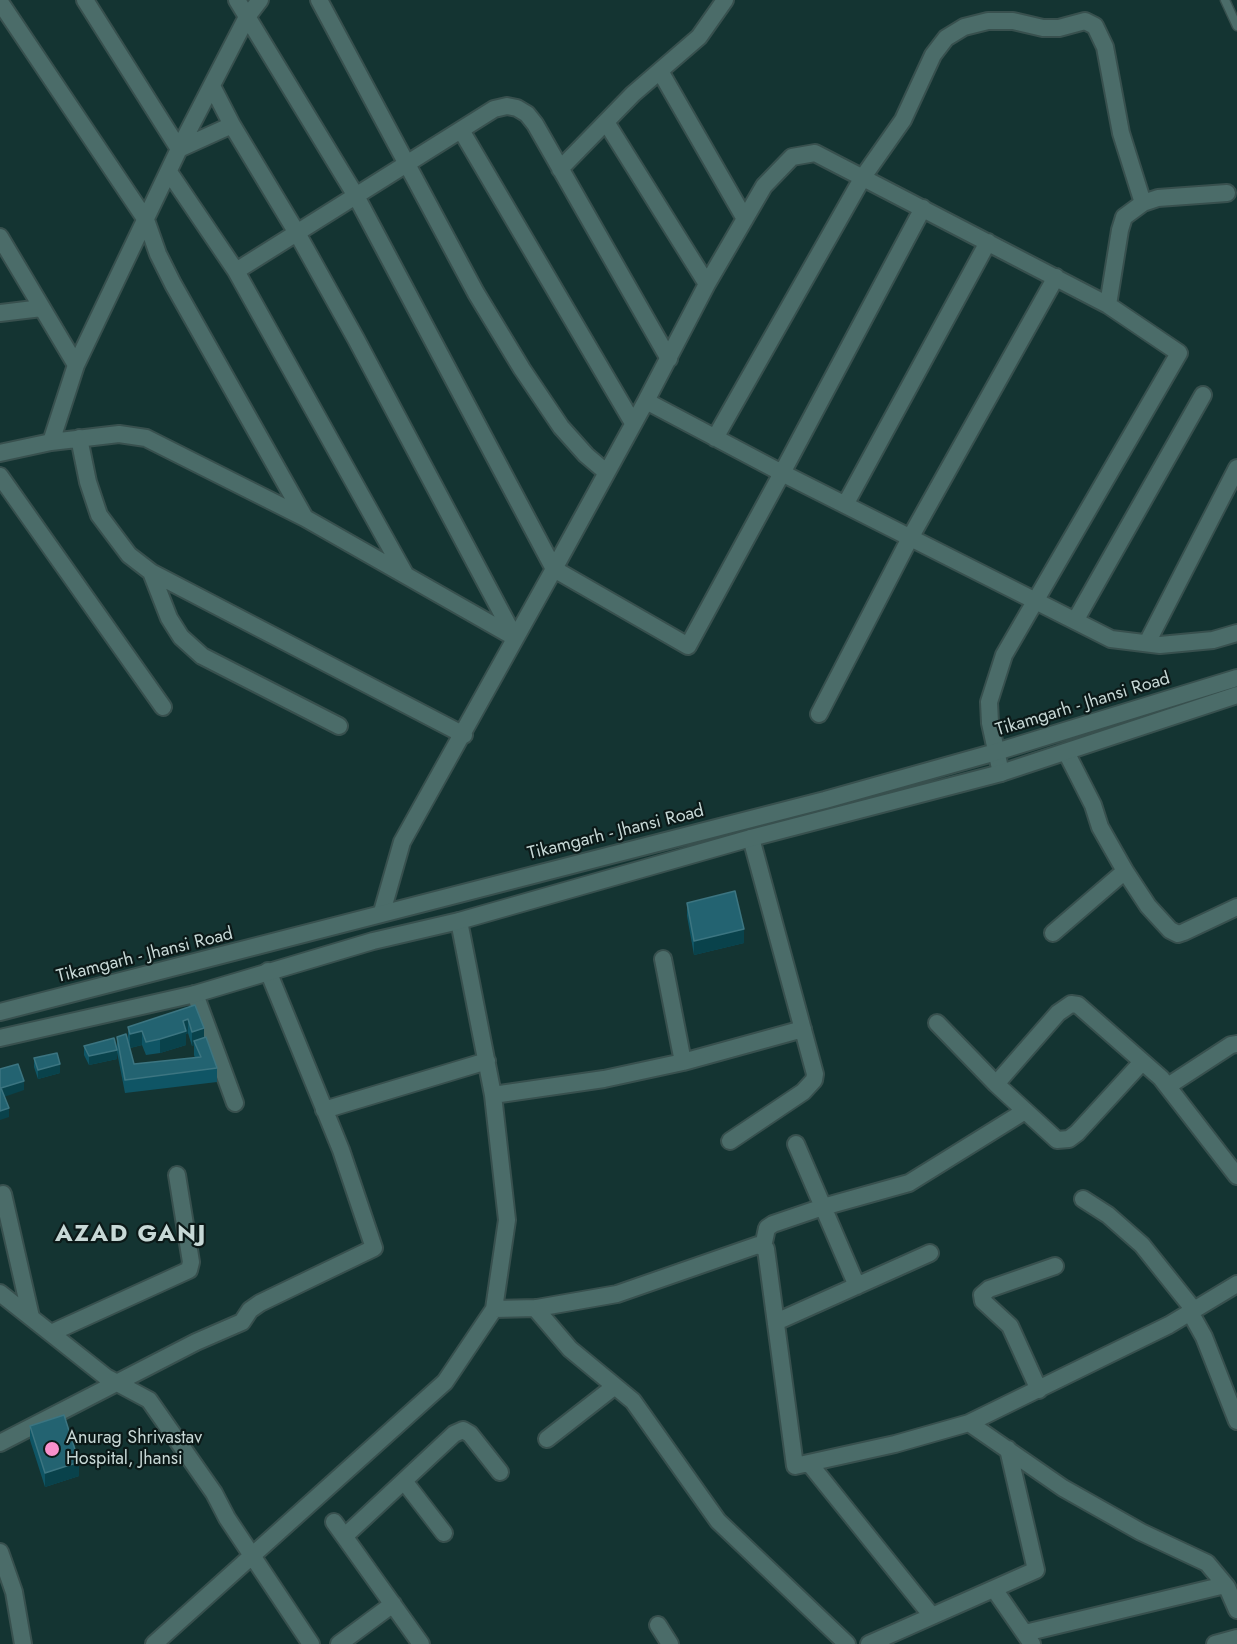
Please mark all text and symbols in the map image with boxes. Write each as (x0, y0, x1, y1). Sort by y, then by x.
street label: Tikamgarh - Jhansi Road (993, 668, 1173, 742)
street label: Tikamgarh - Jhansi Road (526, 801, 706, 865)
street label: Tikamgarh - Jhansi Road (55, 924, 235, 988)
district label: AZAD GANJ (55, 1221, 207, 1249)
place label: Anurag Shrivastav Hospital, Jhansi (66, 1428, 202, 1470)
marker: Anurag Shrivastav Hospital, Jhansi (43, 1440, 61, 1458)

